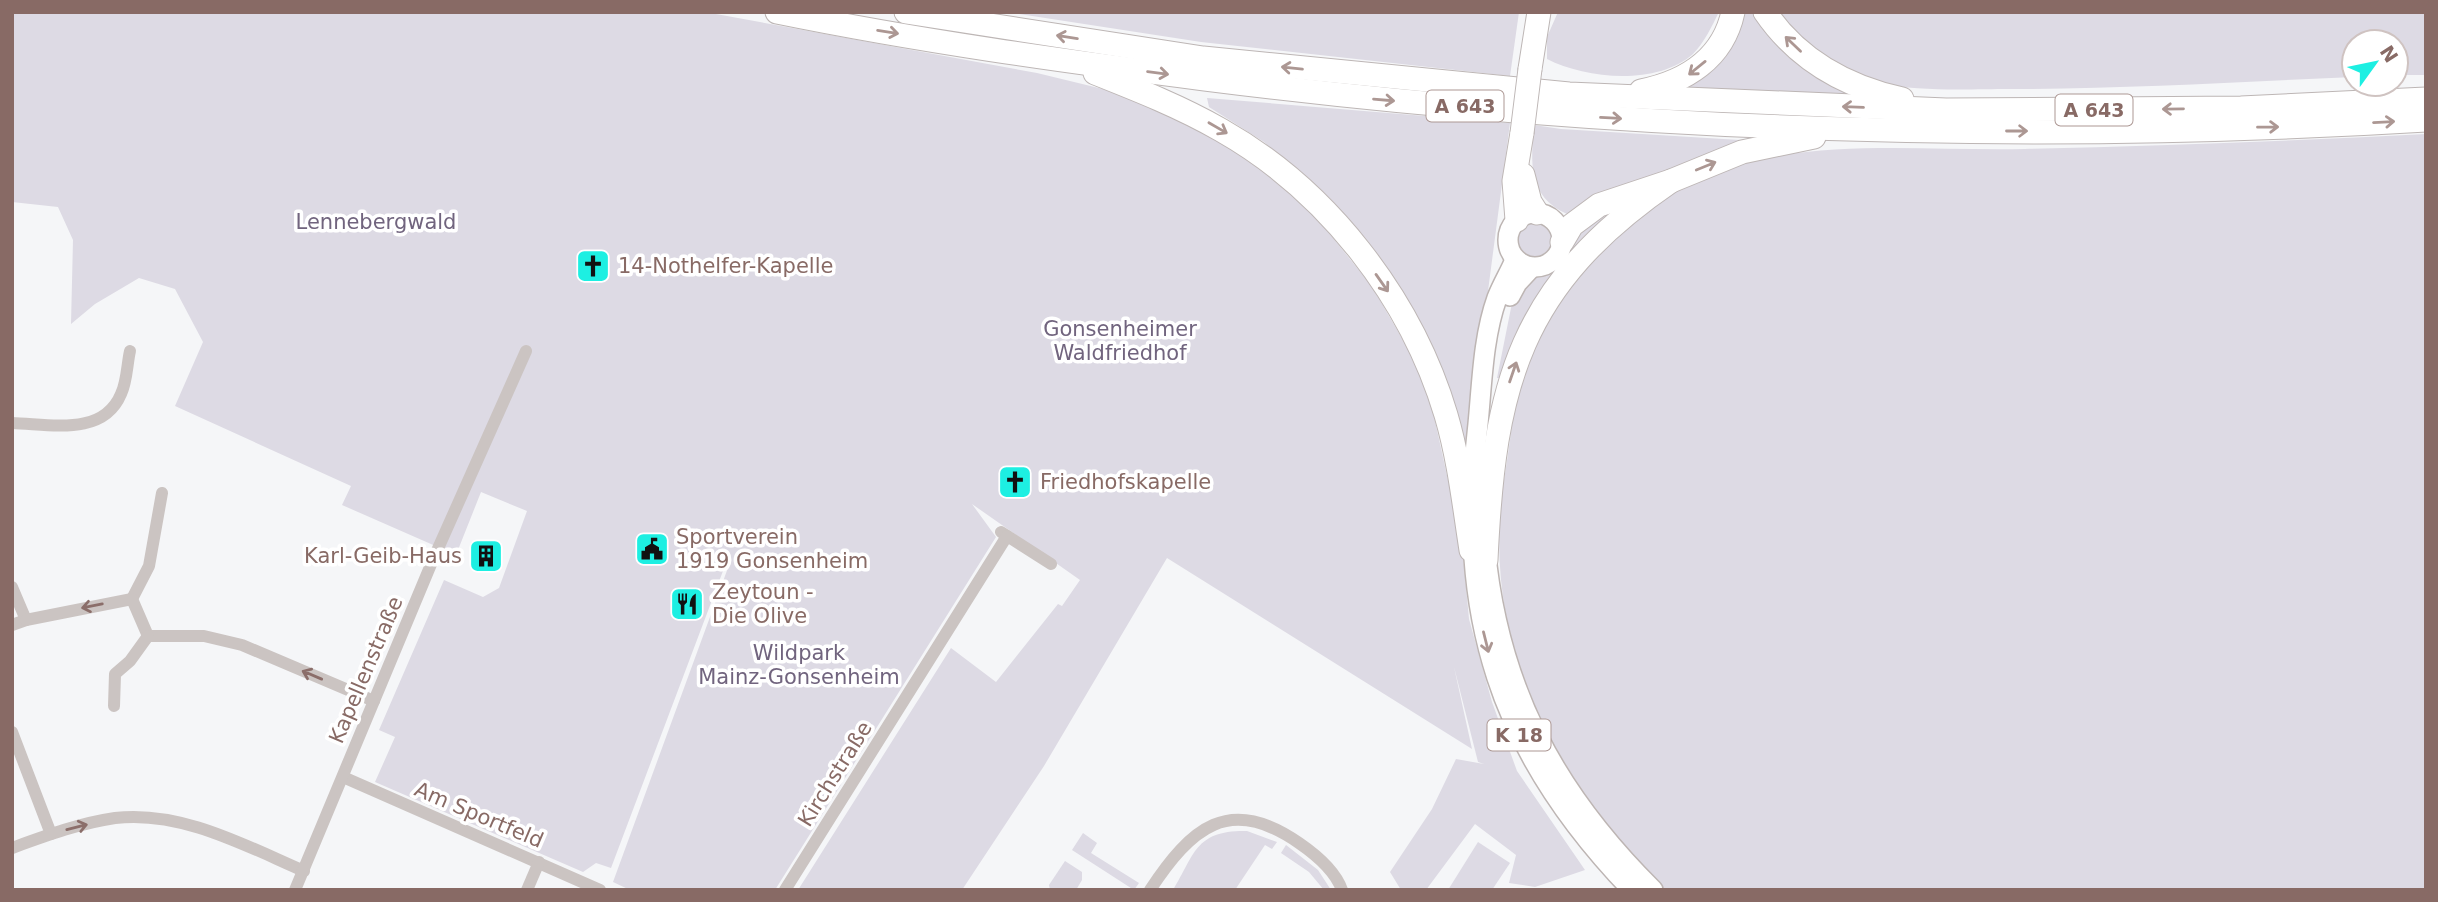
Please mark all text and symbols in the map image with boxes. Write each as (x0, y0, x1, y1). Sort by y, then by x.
one-way arrow (876, 26, 899, 39)
north arrow (2340, 28, 2410, 98)
one-way arrow (1056, 30, 1079, 43)
one-way arrow (1785, 36, 1802, 53)
text: N (2376, 41, 2403, 66)
one-way arrow (1689, 60, 1707, 76)
one-way arrow (1281, 61, 1304, 74)
one-way arrow (1146, 67, 1169, 80)
road number: A 643 (1426, 90, 1504, 122)
one-way arrow (1372, 93, 1395, 106)
road number: A 643 (2056, 94, 2132, 125)
one-way arrow (1842, 101, 1865, 114)
one-way arrow (2162, 102, 2185, 116)
one-way arrow (1599, 111, 1622, 124)
one-way arrow (2373, 116, 2396, 129)
one-way arrow (2256, 120, 2279, 133)
one-way arrow (1208, 122, 1228, 136)
one-way arrow (2005, 124, 2028, 138)
one-way arrow (1694, 158, 1716, 171)
park label: Lennebergwald (296, 210, 456, 234)
church icon: 14-Nothelfer-Kapelle (574, 247, 612, 285)
place label: 14-Nothelfer-Kapelle (618, 254, 833, 278)
one-way arrow (1375, 273, 1390, 292)
park label: Gonsenheimer Waldfriedhof (1043, 317, 1197, 365)
one-way arrow (1508, 362, 1520, 384)
church icon: Friedhofskapelle (996, 463, 1034, 501)
place label: Friedhofskapelle (1040, 470, 1211, 494)
place label: Sportverein 1919 Gonsenheim (676, 525, 868, 573)
public building icon: Sportverein 1919 Gonsenheim (633, 530, 671, 568)
building icon: Karl-Geib-Haus (467, 537, 505, 575)
place label: Karl-Geib-Haus (304, 544, 462, 568)
place label: Zeytoun - Die Olive (712, 580, 814, 628)
restaurant icon: Zeytoun - Die Olive (668, 585, 706, 623)
street label: Kapellenstraße (324, 593, 408, 747)
one-way arrow (81, 600, 104, 614)
one-way arrow (1480, 630, 1493, 652)
park label: Wildpark Mainz-Gonsenheim (698, 641, 900, 689)
one-way arrow (301, 667, 323, 680)
street label: Kirchstraße (793, 717, 877, 831)
road number: K 18 (1488, 720, 1550, 750)
street label: Am Sportfeld (411, 777, 547, 853)
one-way arrow (65, 820, 88, 833)

